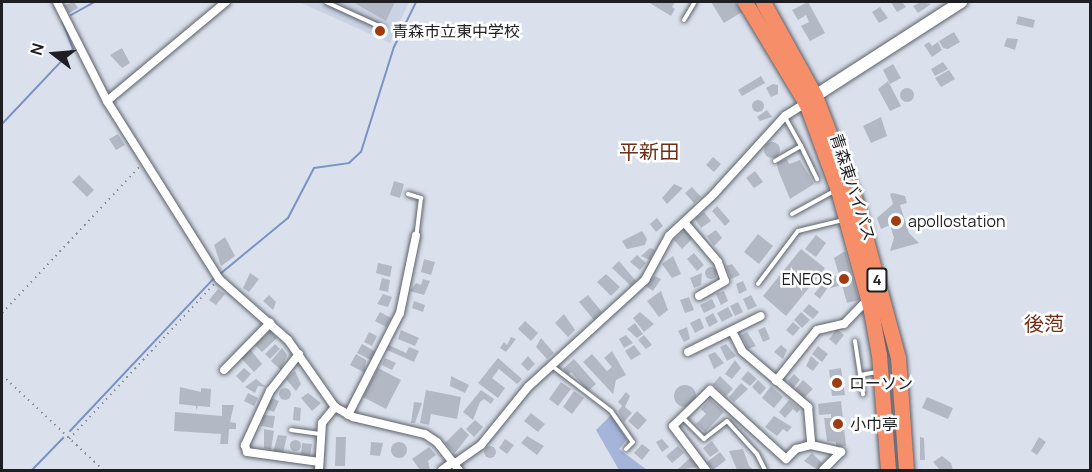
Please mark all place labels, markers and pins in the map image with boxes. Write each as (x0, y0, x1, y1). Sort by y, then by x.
place label: 青森市立東中学校 (392, 21, 520, 41)
marker: 青森市立東中学校 (373, 24, 387, 38)
place label: apollostation (908, 211, 1005, 231)
marker: apollostation (889, 214, 903, 228)
place label: ENEOS (782, 269, 832, 289)
marker: ENEOS (837, 272, 851, 286)
place label: ローソン (849, 373, 913, 393)
marker: ローソン (830, 376, 844, 390)
place label: 小巾亭 (850, 414, 898, 434)
marker: 小巾亭 (831, 417, 845, 431)

